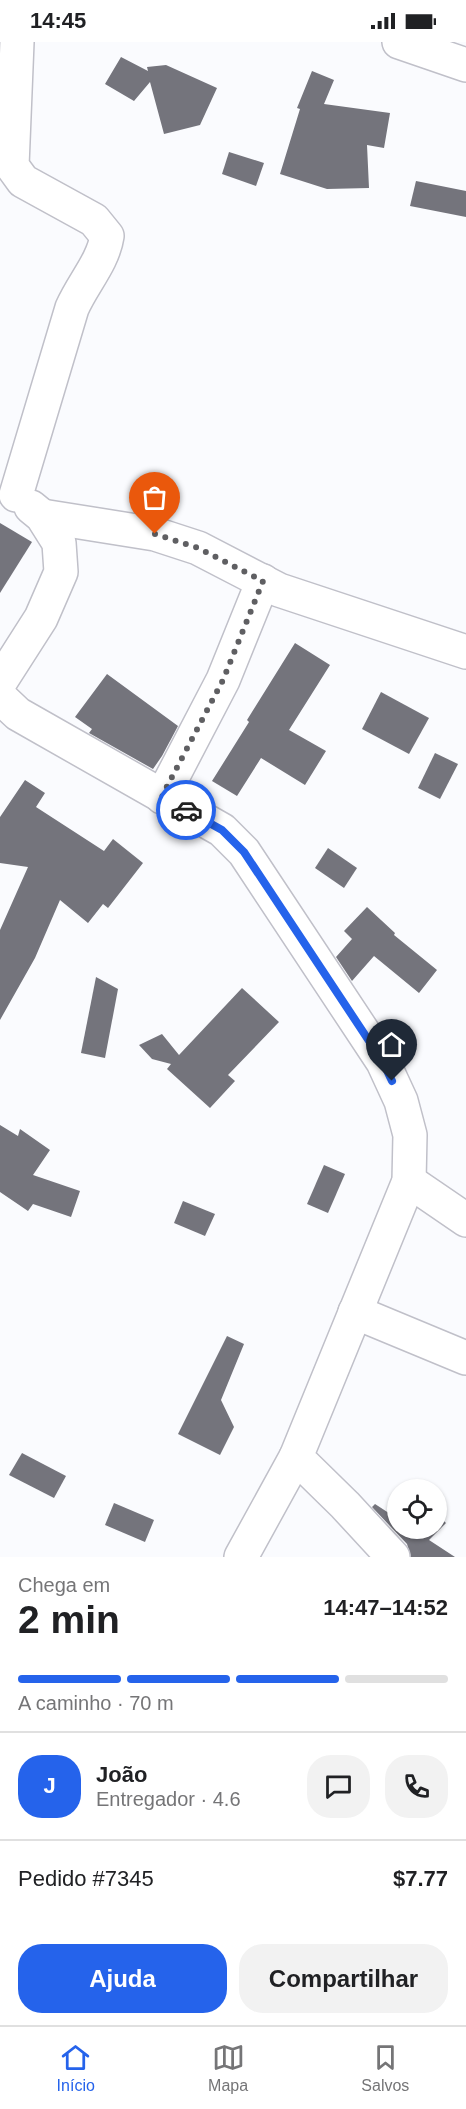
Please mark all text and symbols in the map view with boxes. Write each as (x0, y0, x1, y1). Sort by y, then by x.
text: 14:45 (30, 8, 86, 33)
pin (129, 472, 180, 534)
icon: bag (138, 481, 171, 514)
courier (156, 780, 216, 840)
icon: car (170, 794, 203, 827)
pin (366, 1019, 417, 1081)
icon: home (375, 1028, 408, 1061)
map controls (387, 1479, 447, 1539)
button: locate (387, 1479, 447, 1539)
text: Chega em (18, 1574, 110, 1596)
text: 14:47–14:52 (323, 1595, 448, 1620)
text: 2 min (18, 1598, 120, 1641)
text: A caminho · 70 m (18, 1692, 174, 1714)
button: chat (307, 1755, 370, 1818)
button: phone (385, 1755, 448, 1818)
text: João (96, 1762, 147, 1787)
text: J (43, 1773, 56, 1798)
text: Entregador · 4.6 (96, 1788, 241, 1810)
text: Pedido #7345 (18, 1866, 154, 1891)
text: $7.77 (393, 1866, 448, 1891)
button: Ajuda (18, 1944, 227, 2013)
button: Compartilhar (239, 1944, 448, 2013)
tab: Início (57, 2041, 95, 2095)
tab: Mapa (208, 2041, 248, 2095)
tab: Salvos (361, 2041, 409, 2095)

